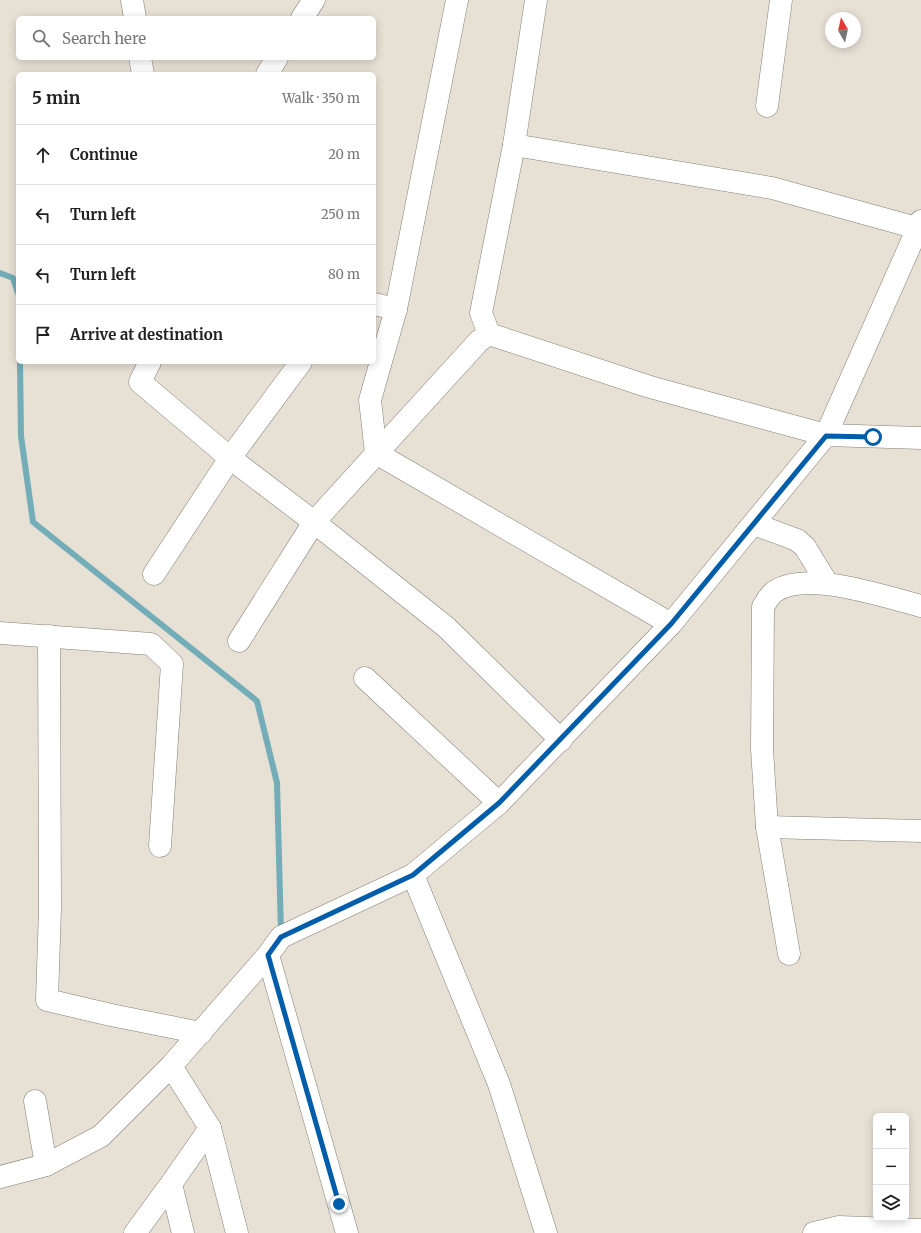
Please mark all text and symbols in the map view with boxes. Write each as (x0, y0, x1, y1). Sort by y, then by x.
north arrow (825, 12, 861, 48)
search box (16, 16, 376, 60)
icon: search (30, 27, 52, 49)
text: Search here (62, 29, 146, 48)
text: 5 min (32, 87, 80, 109)
text: Walk · 350 m (282, 90, 360, 107)
icon: ahead (32, 144, 54, 166)
text: Continue (70, 145, 138, 164)
text: 20 m (328, 146, 360, 163)
icon: left (32, 204, 54, 226)
text: Turn left (70, 205, 136, 224)
text: 250 m (321, 206, 360, 223)
icon: left (32, 264, 54, 286)
text: Turn left (70, 265, 136, 284)
text: 80 m (328, 266, 360, 283)
icon: arrive (32, 324, 54, 346)
text: Arrive at destination (70, 325, 223, 344)
route start (864, 428, 882, 446)
map controls (873, 1113, 909, 1221)
button: + (873, 1113, 909, 1149)
button: − (873, 1149, 909, 1185)
button: layers (873, 1185, 909, 1221)
route end (330, 1195, 348, 1213)

